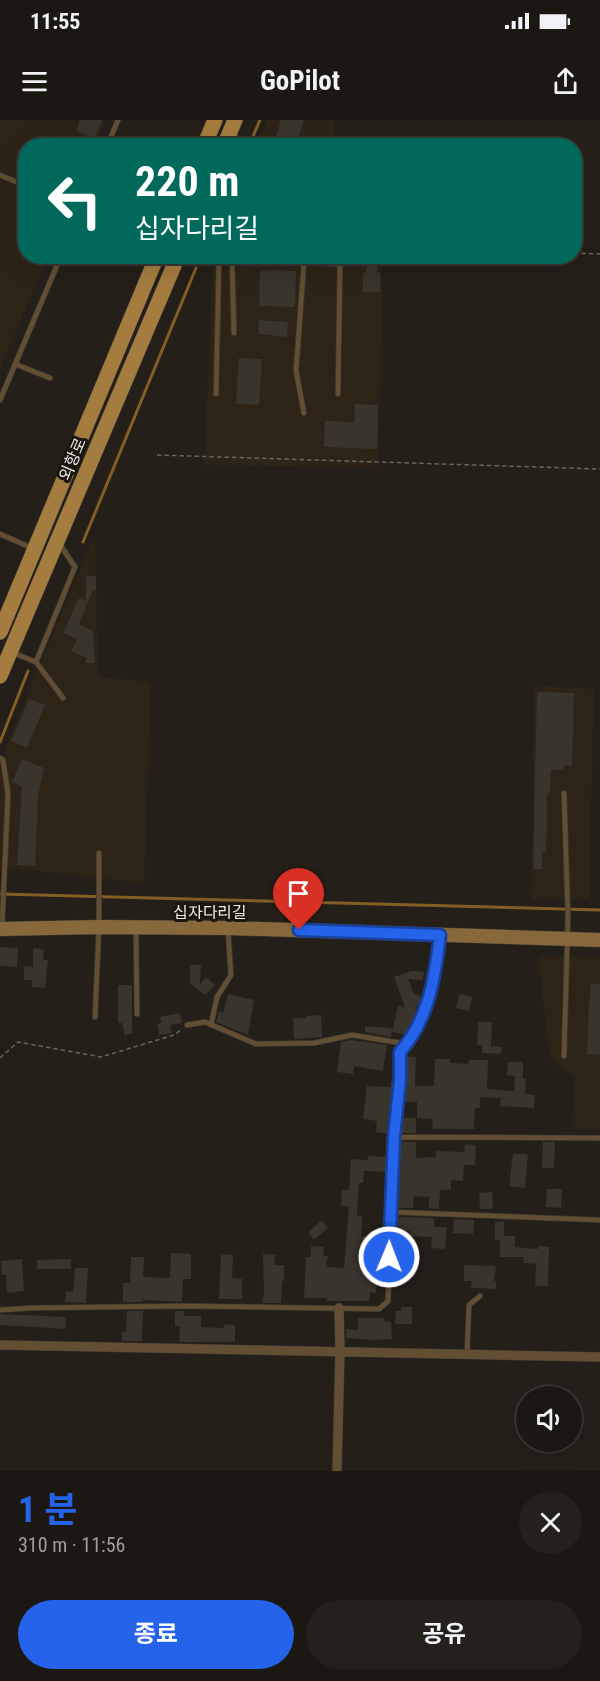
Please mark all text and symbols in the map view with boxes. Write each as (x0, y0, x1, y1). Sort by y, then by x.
text: 11:55 (30, 9, 81, 34)
icon: menu (18, 65, 51, 98)
text: GoPilot (260, 65, 340, 97)
icon: share (549, 65, 582, 98)
text: 220 m (135, 157, 240, 206)
icon: left (36, 162, 114, 240)
text: 십자다리길 (135, 213, 259, 245)
street label: 외항로 (55, 435, 90, 483)
pin (273, 868, 324, 930)
icon: arrive (282, 877, 315, 910)
street label: 십자다리길 (173, 903, 247, 922)
position arrow (357, 1225, 421, 1289)
map controls (516, 1386, 582, 1452)
button: sound (516, 1386, 582, 1452)
text: 1 분 (18, 1489, 78, 1531)
button: close (519, 1491, 582, 1554)
text: 310 m · 11:56 (18, 1533, 125, 1557)
button: 종료 (18, 1600, 294, 1669)
button: 공유 (306, 1600, 582, 1669)

